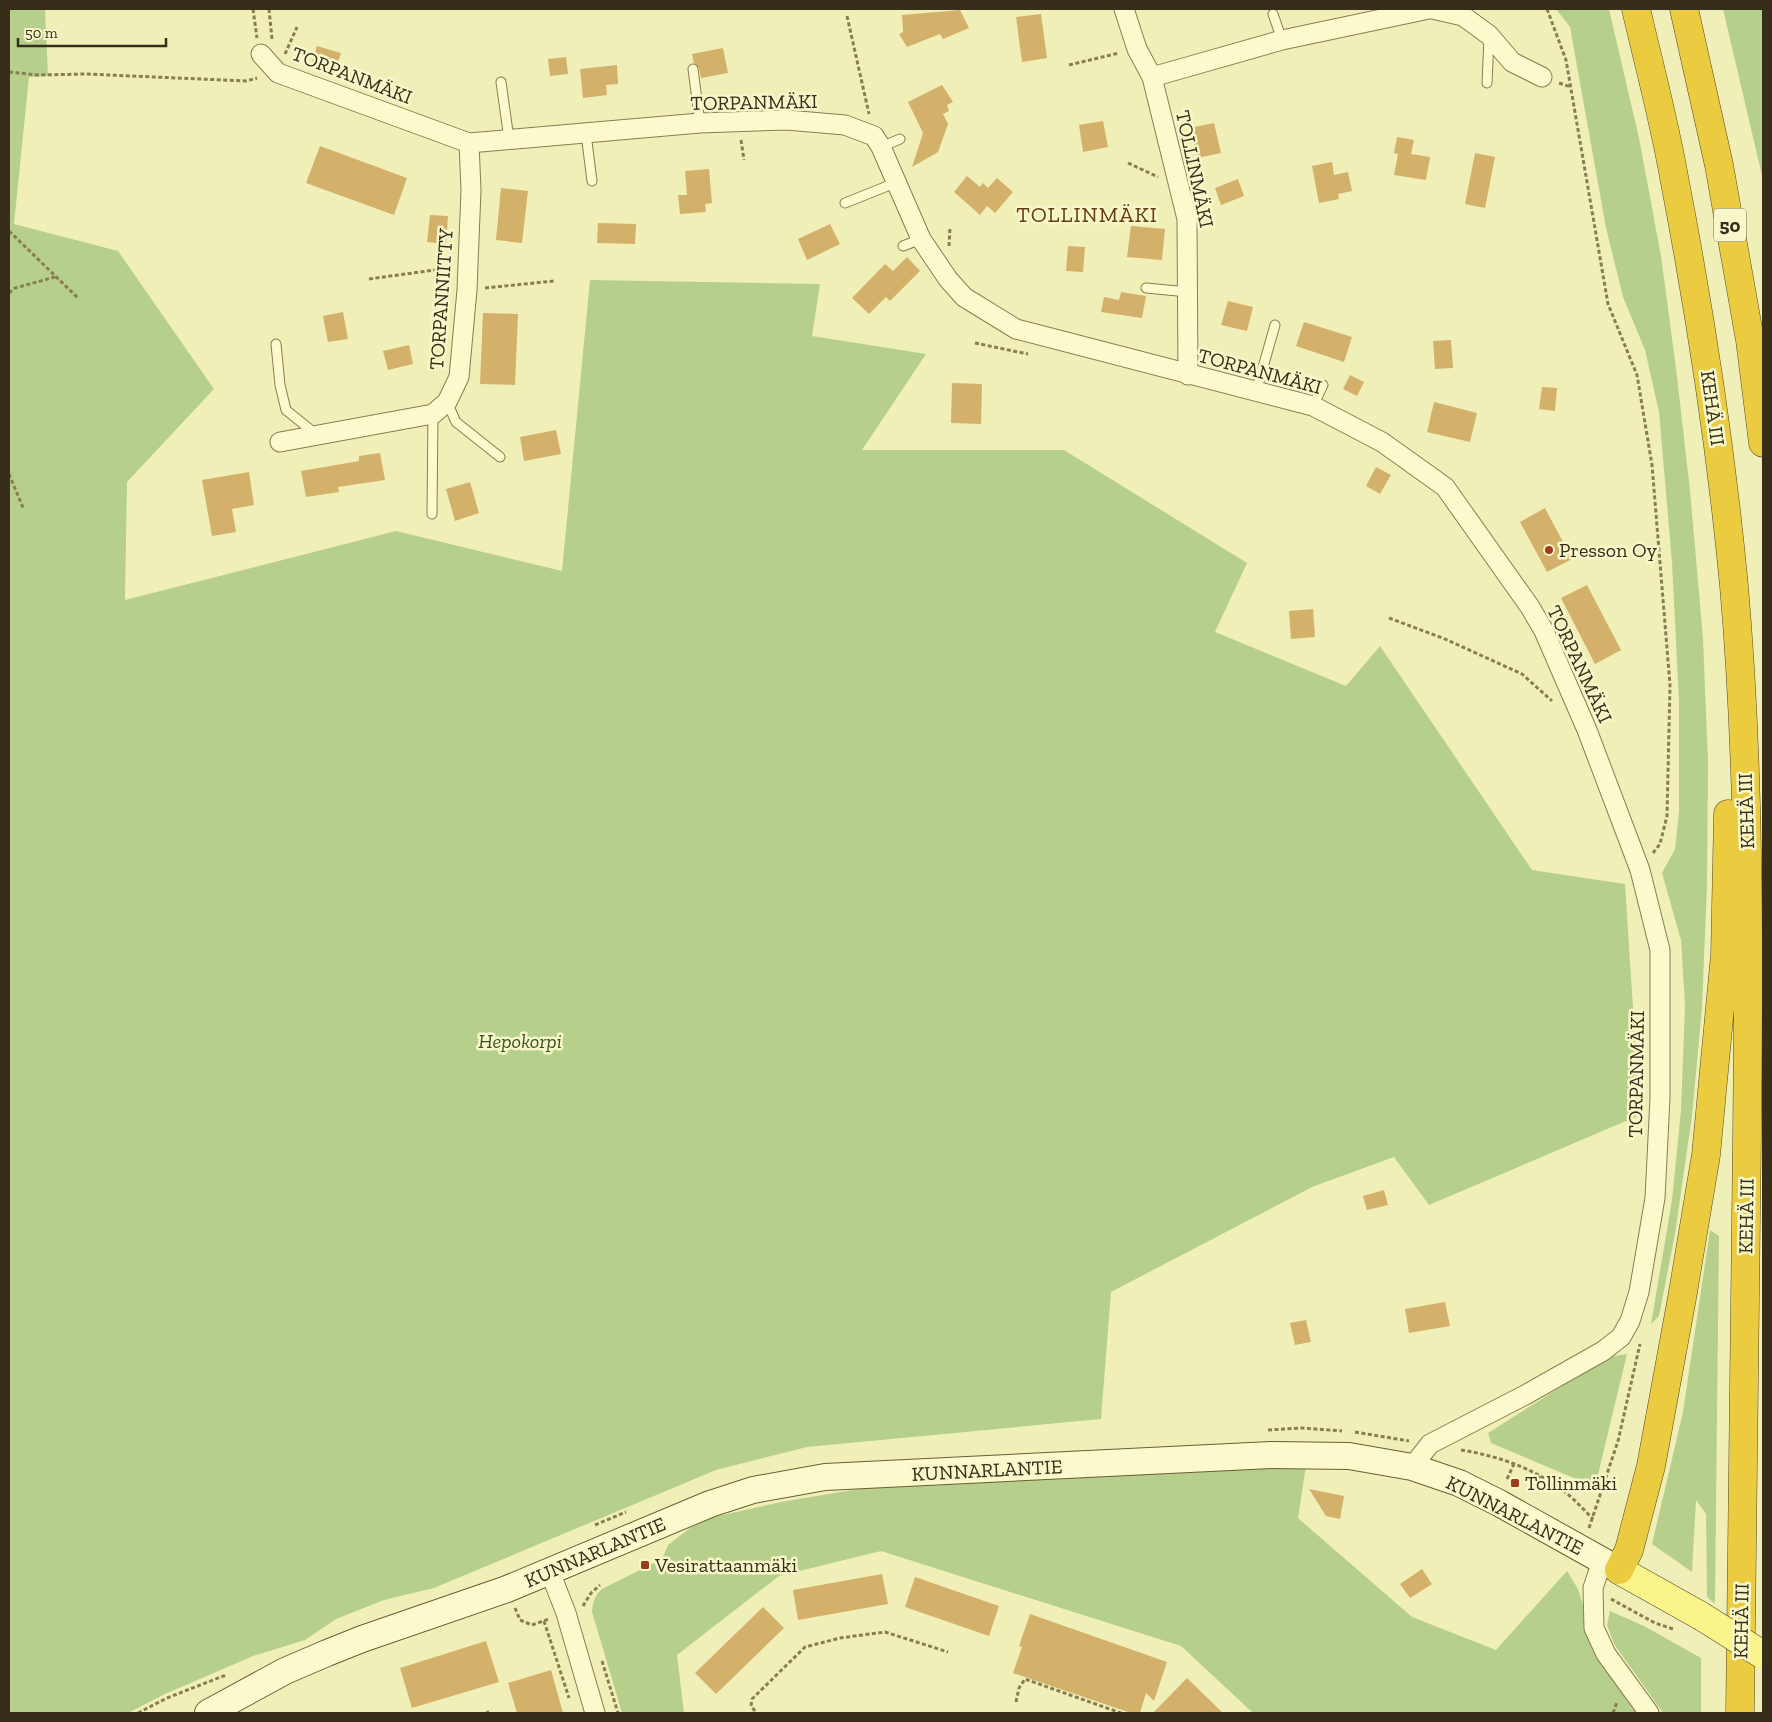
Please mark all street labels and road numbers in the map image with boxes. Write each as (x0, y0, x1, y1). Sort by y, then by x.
street label: TORPANMÄKI (288, 41, 416, 109)
street label: TORPANMÄKI (690, 89, 818, 115)
street label: TOLLINMÄKI (1171, 108, 1219, 230)
road number: 50 (1714, 208, 1746, 242)
street label: TORPANNIITTY (424, 227, 458, 371)
street label: TORPANMÄKI (1196, 343, 1324, 399)
street label: KEHÄ III (1696, 369, 1730, 447)
street label: TORPANMÄKI (1542, 601, 1618, 727)
street label: KEHÄ III (1733, 773, 1759, 849)
street label: TORPANMÄKI (1623, 1010, 1649, 1138)
street label: KEHÄ III (1733, 1178, 1759, 1254)
street label: KUNNARLANTIE (911, 1454, 1063, 1486)
street label: KUNNARLANTIE (1442, 1470, 1588, 1560)
street label: KUNNARLANTIE (521, 1511, 669, 1593)
street label: KEHÄ III (1728, 1583, 1754, 1659)

